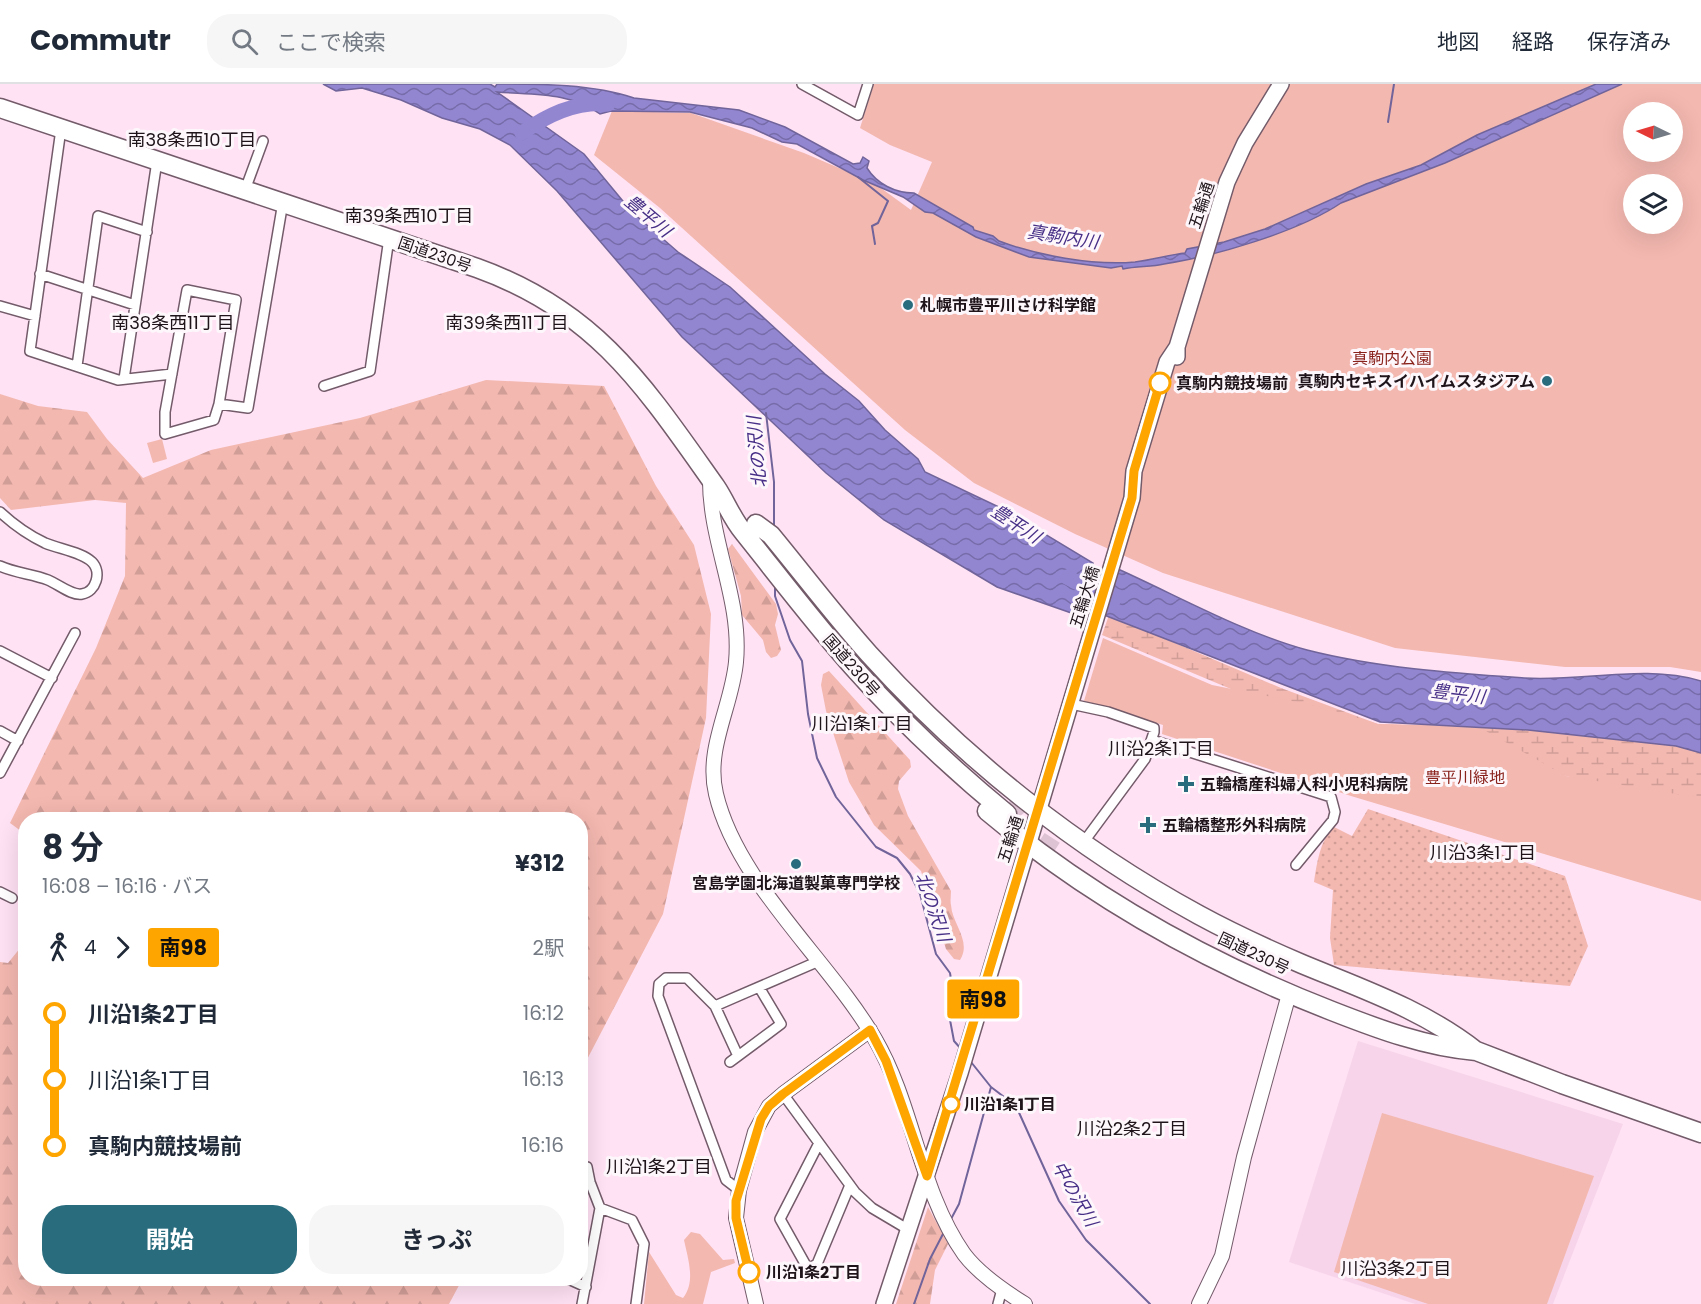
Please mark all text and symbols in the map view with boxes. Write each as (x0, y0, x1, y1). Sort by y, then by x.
search box (207, 14, 627, 68)
text: Commutr (30, 21, 171, 60)
icon: search (228, 25, 261, 58)
text: ここで検索 (276, 27, 386, 58)
text: 地図 (1437, 27, 1479, 56)
text: 経路 (1512, 27, 1554, 56)
text: 保存済み (1587, 27, 1671, 56)
north arrow (1623, 102, 1683, 162)
map controls (1623, 102, 1683, 234)
district label: 南38条西10丁目 (127, 127, 257, 152)
button: layers (1623, 174, 1683, 234)
street label: 五輪通 (1183, 179, 1220, 232)
water label: 豊平川 (620, 189, 679, 244)
district label: 南39条西10丁目 (344, 203, 474, 228)
water label: 真駒内川 (1026, 219, 1103, 255)
street label: 国道230号 (395, 231, 475, 278)
place label: 札幌市豊平川さけ科学館 (920, 294, 1096, 317)
marker: 札幌市豊平川さけ科学館 (901, 298, 915, 312)
district label: 南38条西11丁目 (111, 310, 235, 335)
district label: 南39条西11丁目 (445, 310, 569, 335)
park label: 真駒内公園 (1352, 347, 1432, 370)
place label: 真駒内セキスイハイムスタジアム (1298, 370, 1535, 393)
marker: 真駒内競技場前 (1149, 372, 1171, 394)
place label: 真駒内競技場前 (1176, 372, 1288, 395)
marker: 真駒内セキスイハイムスタジアム (1540, 374, 1554, 388)
water label: 北の沢川 (741, 413, 772, 489)
water label: 豊平川 (987, 498, 1047, 550)
street label: 五輪大橋 (1064, 563, 1105, 631)
street label: 国道230号 (818, 629, 885, 702)
water label: 豊平川 (1430, 678, 1488, 709)
district label: 川沿1条1丁目 (811, 711, 913, 736)
district label: 川沿2条1丁目 (1108, 736, 1214, 761)
park label: 豊平川緑地 (1425, 766, 1505, 789)
place label: 五輪橋産科婦人科小児科病院 (1200, 773, 1408, 796)
marker: 五輪橋産科婦人科小児科病院 (1177, 775, 1195, 793)
street label: 五輪通 (992, 813, 1029, 866)
place label: 五輪橋整形外科病院 (1162, 814, 1306, 837)
marker: 五輪橋整形外科病院 (1139, 816, 1157, 834)
text: 8 分 (42, 824, 103, 871)
district label: 川沿3条1丁目 (1430, 840, 1536, 865)
text: ¥312 (515, 848, 564, 879)
marker: 宮島学園北海道製菓専門学校 (789, 857, 803, 871)
water label: 北の沢川 (910, 869, 958, 947)
text: 16:08 – 16:16 · バス (42, 872, 212, 900)
place label: 宮島学園北海道製菓専門学校 (692, 872, 900, 895)
street label: 国道230号 (1214, 927, 1293, 980)
icon: walk (42, 931, 75, 964)
icon: forward (106, 931, 139, 964)
text: 4 (84, 933, 97, 961)
text: 南98 (160, 933, 207, 962)
text: 2駅 (533, 934, 564, 962)
line badge: 南98 (948, 980, 1018, 1018)
text: 南98 (959, 985, 1007, 1014)
text: 川沿1条2丁目 (88, 999, 219, 1030)
text: 16:12 (523, 999, 564, 1027)
text: 川沿1条1丁目 (88, 1065, 212, 1096)
text: 16:13 (522, 1065, 564, 1093)
place label: 川沿1条1丁目 (964, 1093, 1056, 1116)
marker: 川沿1条1丁目 (942, 1095, 960, 1113)
district label: 川沿2条2丁目 (1077, 1116, 1187, 1141)
text: 真駒内競技場前 (88, 1131, 242, 1162)
text: 16:16 (522, 1131, 564, 1159)
district label: 川沿1条2丁目 (606, 1154, 712, 1179)
water label: 中の沢川 (1047, 1156, 1105, 1233)
button: 開始 (42, 1205, 297, 1274)
button: きっぷ (309, 1205, 564, 1274)
district label: 川沿3条2丁目 (1341, 1256, 1451, 1281)
marker: 川沿1条2丁目 (738, 1261, 760, 1283)
place label: 川沿1条2丁目 (766, 1261, 861, 1284)

